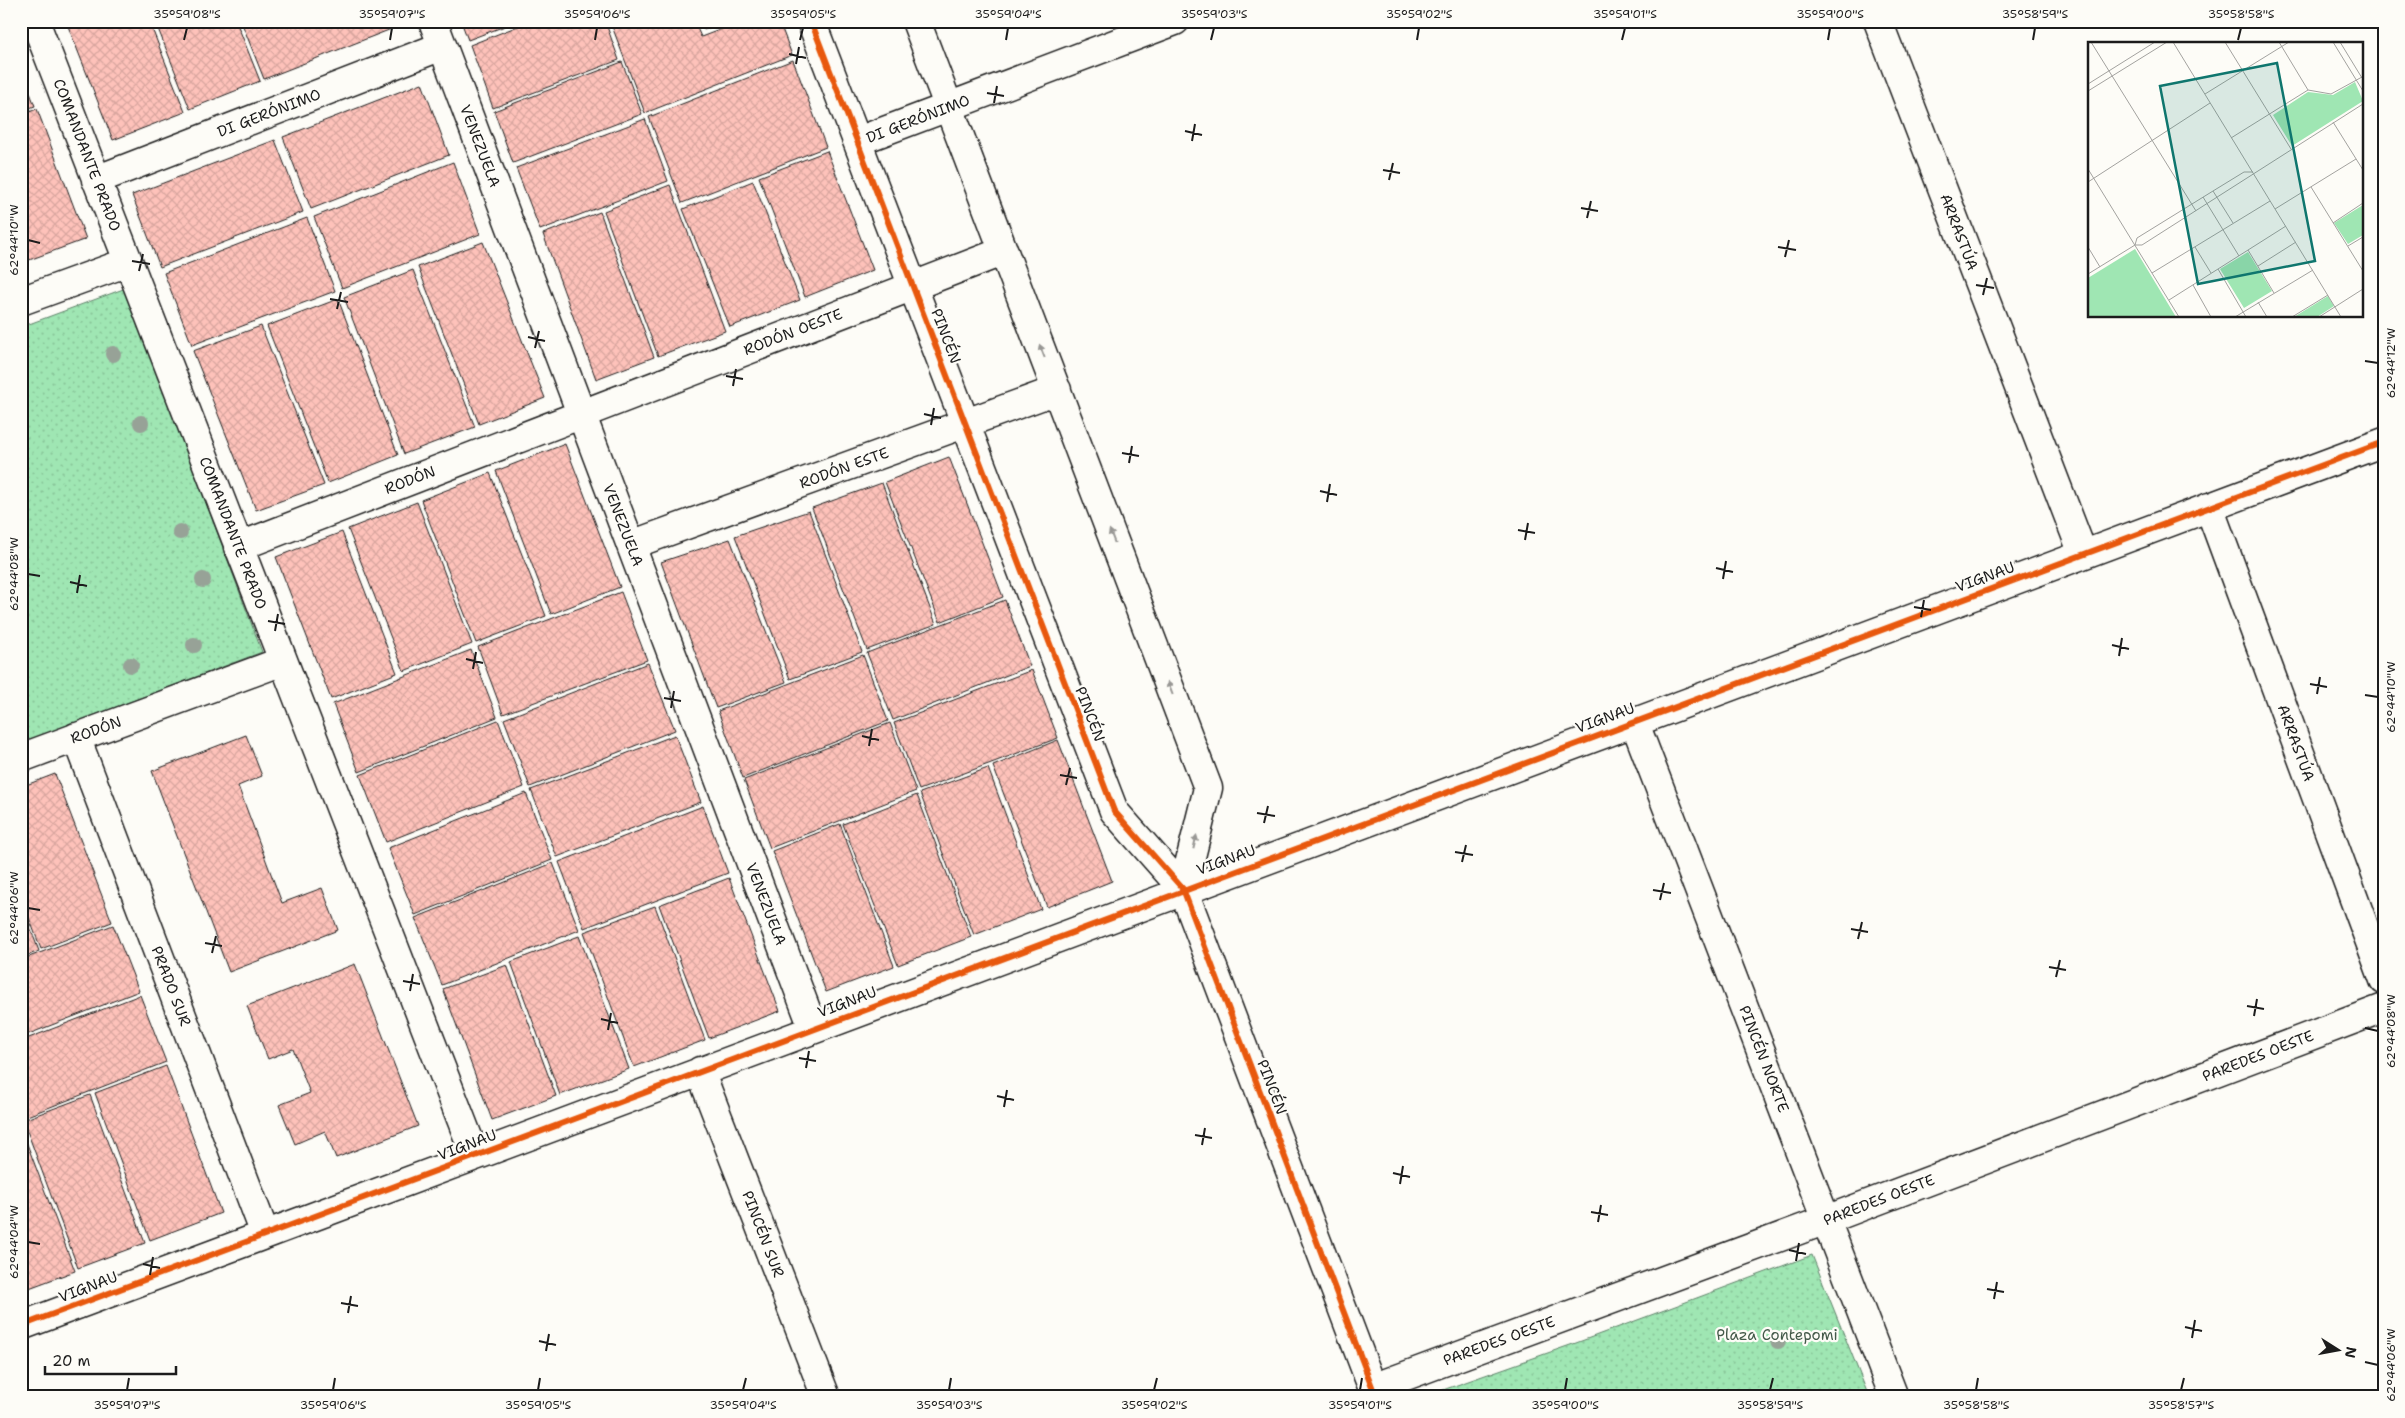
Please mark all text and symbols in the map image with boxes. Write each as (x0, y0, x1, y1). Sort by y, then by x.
text: 35°59'08"S (153, 6, 221, 22)
text: 35°59'07"S (359, 6, 426, 22)
text: 35°59'06"S (564, 6, 631, 22)
text: 35°59'05"S (770, 6, 837, 22)
text: 35°59'04"S (974, 6, 1042, 22)
text: 35°59'03"S (1181, 6, 1248, 22)
text: 35°59'02"S (1386, 6, 1453, 22)
text: 35°59'01"S (1593, 6, 1657, 22)
text: 35°59'00"S (1796, 6, 1864, 22)
text: 35°58'59"S (2002, 6, 2069, 22)
text: 35°58'58"S (2208, 6, 2275, 22)
inset map (2088, 42, 2362, 318)
street label: COMANDANTE PRADO (49, 76, 125, 234)
street label: DI GERÓNIMO (214, 83, 324, 142)
street label: DI GERÓNIMO (863, 89, 973, 148)
street label: VENEZUELA (455, 102, 505, 190)
street label: ARRASTÚA (1935, 190, 1984, 273)
text: 62°44'10"W (6, 204, 22, 276)
street label: RODÓN OESTE (740, 303, 845, 360)
street label: PINCÉN (926, 305, 967, 366)
text: 62°44'12"W (2383, 328, 2399, 398)
one-way arrow (1038, 343, 1046, 358)
street label: RODÓN ESTE (796, 442, 891, 493)
street label: COMANDANTE PRADO (195, 454, 271, 612)
street label: RODÓN (381, 460, 438, 499)
street label: VENEZUELA (598, 481, 648, 569)
one-way arrow (1108, 528, 1116, 543)
text: 62°44'08"W (6, 537, 22, 611)
street label: VIGNAU (1953, 557, 2017, 597)
text: 62°44'10"W (2383, 661, 2399, 733)
one-way arrow (1166, 680, 1174, 695)
street label: PINCÉN (1070, 683, 1111, 744)
street label: VIGNAU (1573, 698, 1637, 738)
street label: ARRASTÚA (2273, 701, 2320, 784)
street label: RODÓN (67, 711, 124, 748)
one-way arrow (1191, 834, 1199, 849)
street label: VIGNAU (1194, 840, 1258, 880)
street label: VENEZUELA (741, 860, 791, 948)
text: 62°44'06"W (6, 871, 22, 945)
street label: PRADO SUR (147, 943, 195, 1029)
street label: VIGNAU (815, 982, 879, 1022)
text: 62°44'08"W (2383, 994, 2399, 1068)
street label: PINCÉN NORTE (1734, 1002, 1795, 1115)
street label: PAREDES OESTE (2199, 1026, 2317, 1086)
street label: PINCÉN (1252, 1056, 1293, 1117)
street label: VIGNAU (435, 1125, 499, 1165)
street label: PAREDES OESTE (1820, 1170, 1938, 1230)
street label: PINCÉN SUR (737, 1187, 790, 1280)
text: 62°44'04"W (6, 1205, 22, 1279)
street label: VIGNAU (56, 1267, 120, 1307)
street label: PAREDES OESTE (1440, 1311, 1558, 1371)
park label: Plaza Contepomi (1716, 1325, 1838, 1345)
north arrow (2312, 1326, 2362, 1376)
text: 62°44'06"W (2383, 1328, 2399, 1402)
scale bar (45, 1343, 176, 1375)
text: N (2341, 1345, 2361, 1360)
text: 20 m (52, 1351, 91, 1371)
text: 35°59'07"S (94, 1397, 161, 1413)
text: 35°59'06"S (300, 1397, 367, 1413)
text: 35°59'05"S (505, 1397, 572, 1413)
text: 35°59'04"S (709, 1397, 777, 1413)
text: 35°59'03"S (916, 1397, 983, 1413)
text: 35°59'02"S (1121, 1397, 1188, 1413)
text: 35°59'01"S (1328, 1397, 1392, 1413)
text: 35°59'00"S (1531, 1397, 1599, 1413)
text: 35°58'59"S (1737, 1397, 1804, 1413)
text: 35°58'58"S (1943, 1397, 2010, 1413)
text: 35°58'57"S (2148, 1397, 2215, 1413)

